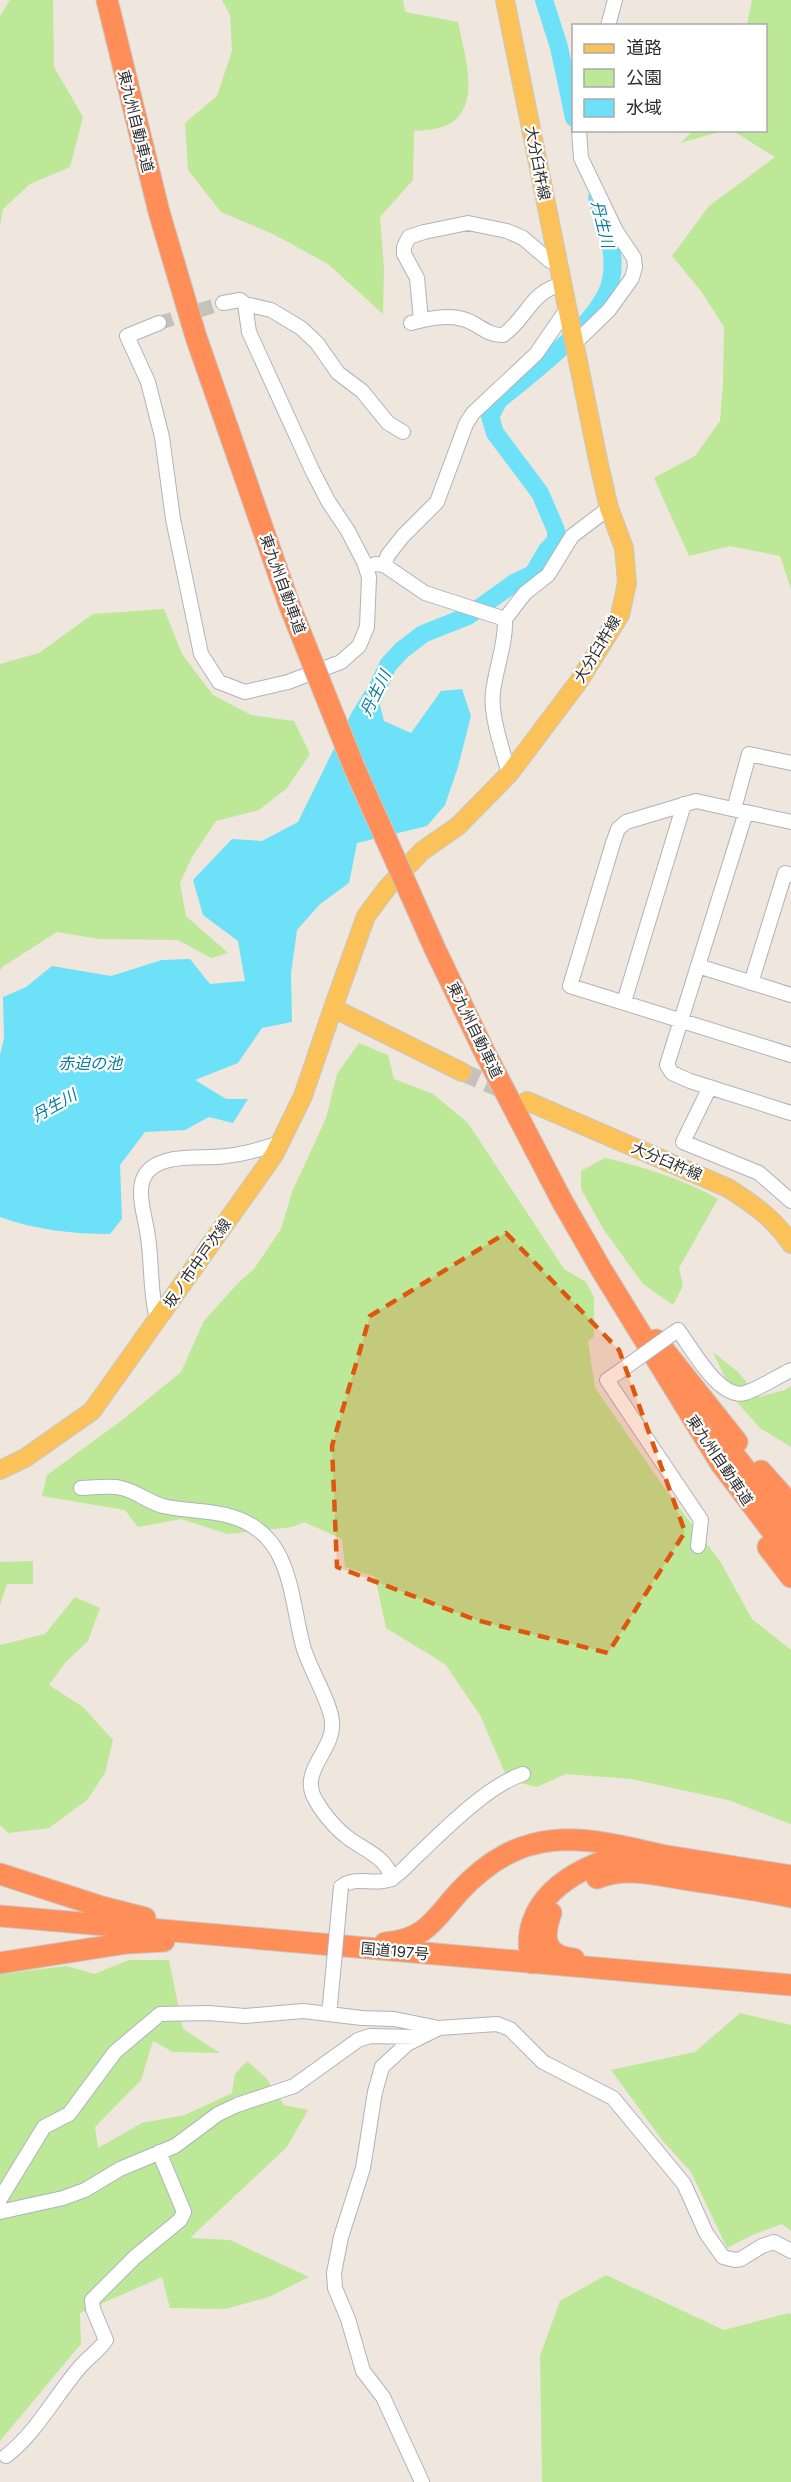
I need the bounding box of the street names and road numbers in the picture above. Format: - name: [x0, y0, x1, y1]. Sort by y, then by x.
- street label: 東九州自動車道: [114, 68, 158, 174]
- street label: 大分臼杵線: [522, 124, 554, 202]
- street label: 東九州自動車道: [256, 531, 310, 637]
- street label: 大分臼杵線: [570, 612, 624, 686]
- street label: 東九州自動車道: [443, 979, 507, 1081]
- street label: 大分臼杵線: [629, 1138, 705, 1184]
- street label: 坂ノ市中戸次線: [159, 1215, 235, 1311]
- street label: 東九州自動車道: [683, 1411, 757, 1509]
- street label: 国道197号: [360, 1939, 430, 1963]

